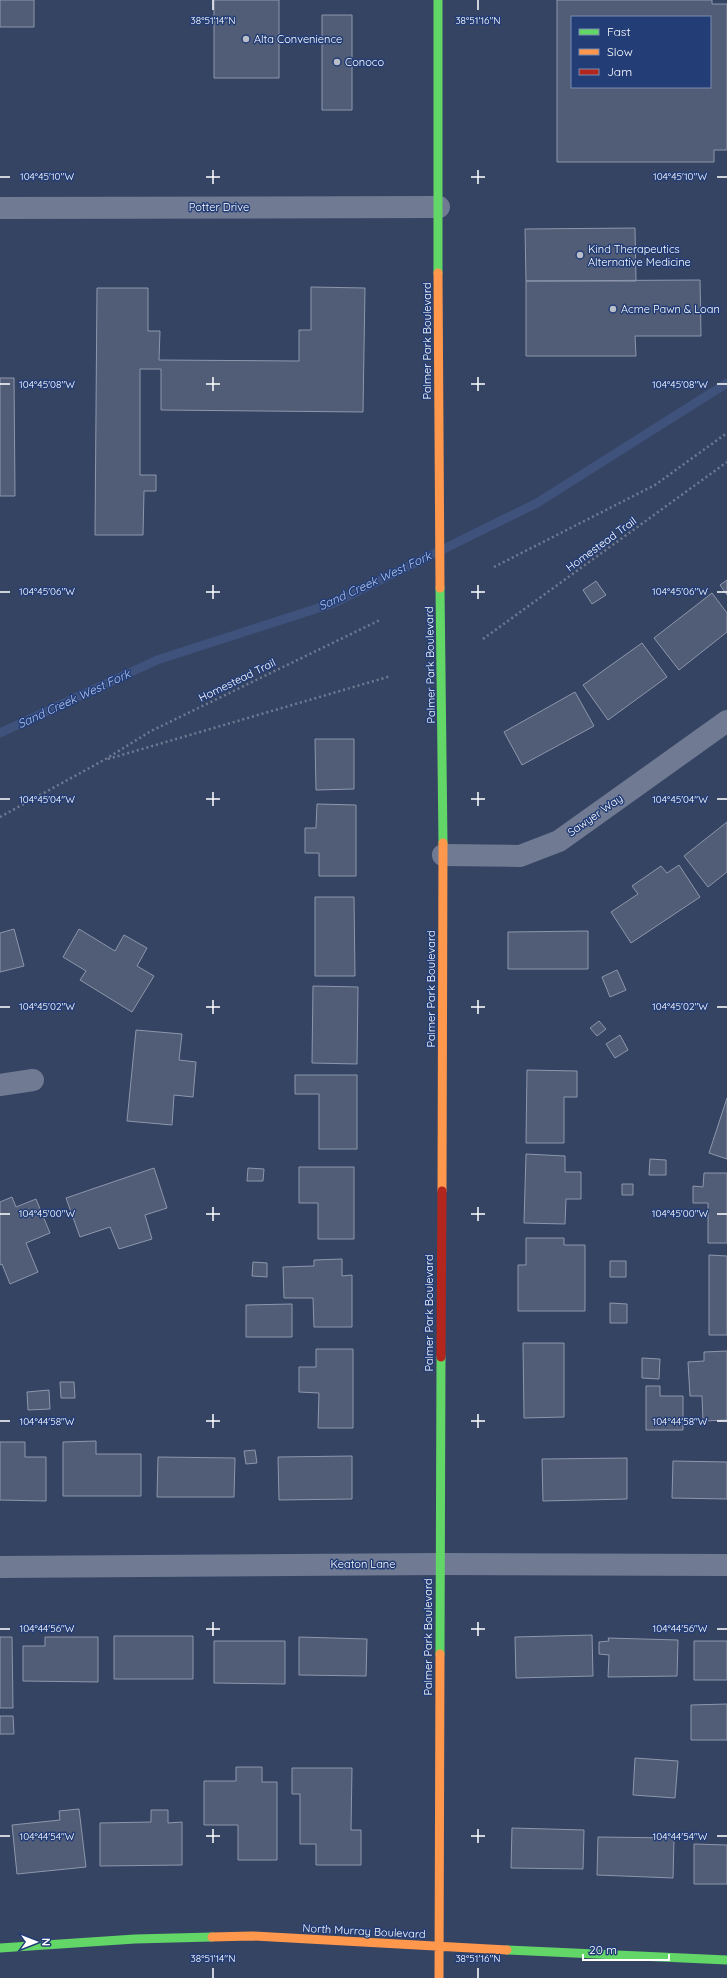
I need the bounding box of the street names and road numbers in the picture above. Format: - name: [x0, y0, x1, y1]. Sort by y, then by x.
- street label: Potter Drive: [189, 200, 249, 214]
- street label: Palmer Park Boulevard: [420, 282, 434, 400]
- street label: Homestead Trail: [563, 514, 639, 574]
- street label: Palmer Park Boulevard: [422, 606, 438, 724]
- street label: Homestead Trail: [196, 655, 278, 705]
- street label: Sawyer Way: [565, 791, 625, 839]
- street label: Palmer Park Boulevard: [424, 930, 438, 1048]
- street label: Palmer Park Boulevard: [422, 1254, 436, 1372]
- street label: Keaton Lane: [331, 1557, 395, 1571]
- street label: Palmer Park Boulevard: [421, 1578, 435, 1696]
- street label: North Murray Boulevard: [302, 1921, 426, 1941]

